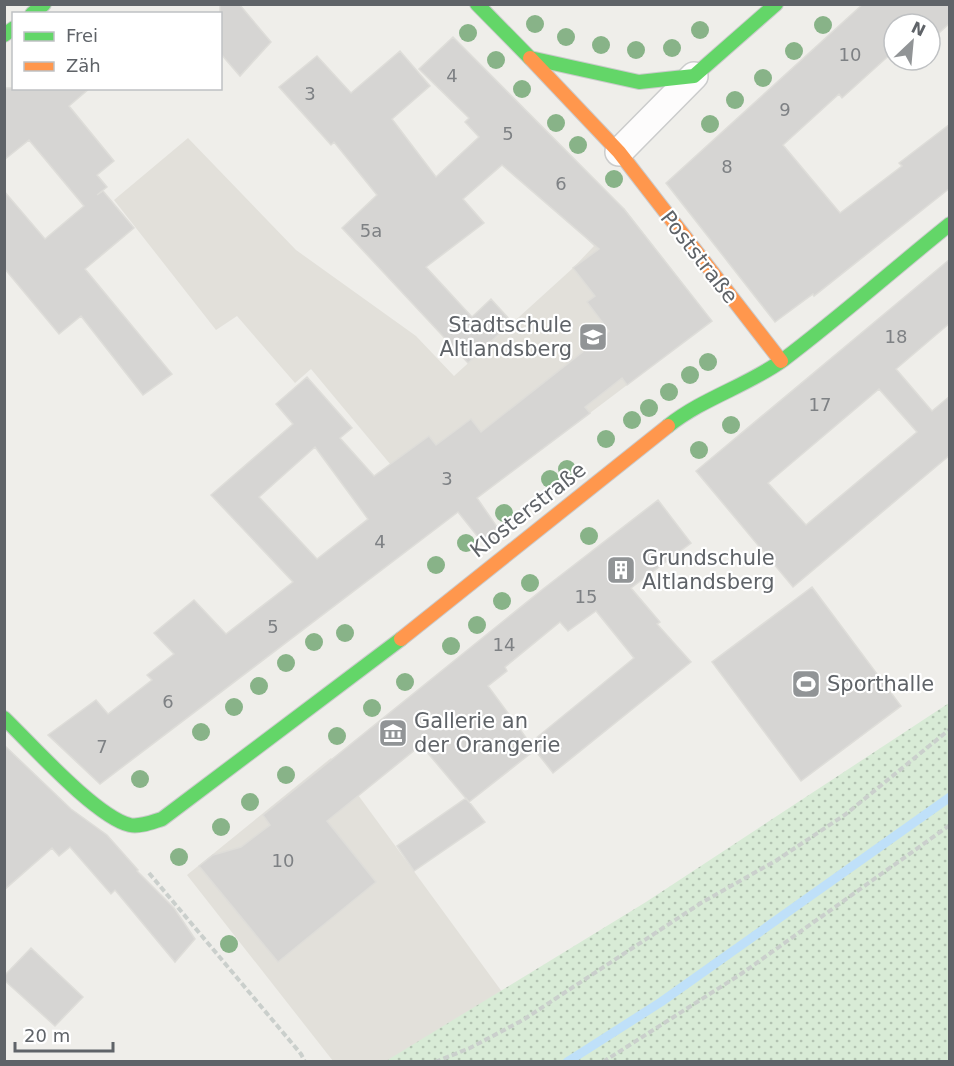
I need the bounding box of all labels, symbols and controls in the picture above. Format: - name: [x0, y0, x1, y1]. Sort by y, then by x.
- legend: [12, 12, 222, 90]
- north arrow: [882, 12, 942, 72]
- text: N: [908, 17, 929, 40]
- text: Frei: [66, 25, 98, 46]
- house number: 10: [839, 44, 861, 65]
- text: Zäh: [66, 55, 101, 76]
- house number: 4: [446, 65, 458, 86]
- house number: 3: [304, 83, 316, 104]
- house number: 9: [779, 99, 791, 120]
- house number: 5: [502, 123, 514, 144]
- house number: 8: [721, 156, 733, 177]
- house number: 6: [555, 173, 567, 194]
- street label: Poststraße: [655, 206, 743, 308]
- house number: 5a: [360, 220, 382, 241]
- place label: Stadtschule Altlandsberg: [439, 313, 572, 361]
- school or university icon: Stadtschule Altlandsberg: [577, 321, 609, 353]
- house number: 18: [885, 326, 907, 347]
- house number: 17: [809, 394, 831, 415]
- street label: Klosterstraße: [465, 457, 591, 563]
- house number: 3: [441, 468, 453, 489]
- house number: 4: [374, 531, 386, 552]
- place label: Grundschule Altlandsberg: [642, 546, 775, 594]
- building icon: Grundschule Altlandsberg: [605, 554, 637, 586]
- house number: 15: [575, 586, 597, 607]
- house number: 5: [267, 616, 279, 637]
- house number: 14: [493, 634, 515, 655]
- sports icon: Sporthalle: [790, 668, 822, 700]
- place label: Sporthalle: [827, 672, 934, 696]
- house number: 6: [162, 691, 174, 712]
- place label: Gallerie an der Orangerie: [414, 709, 561, 757]
- museum icon: Gallerie an der Orangerie: [377, 717, 409, 749]
- house number: 7: [96, 736, 108, 757]
- house number: 10: [272, 850, 294, 871]
- scale bar: [15, 1015, 112, 1053]
- text: 20 m: [24, 1025, 70, 1046]

